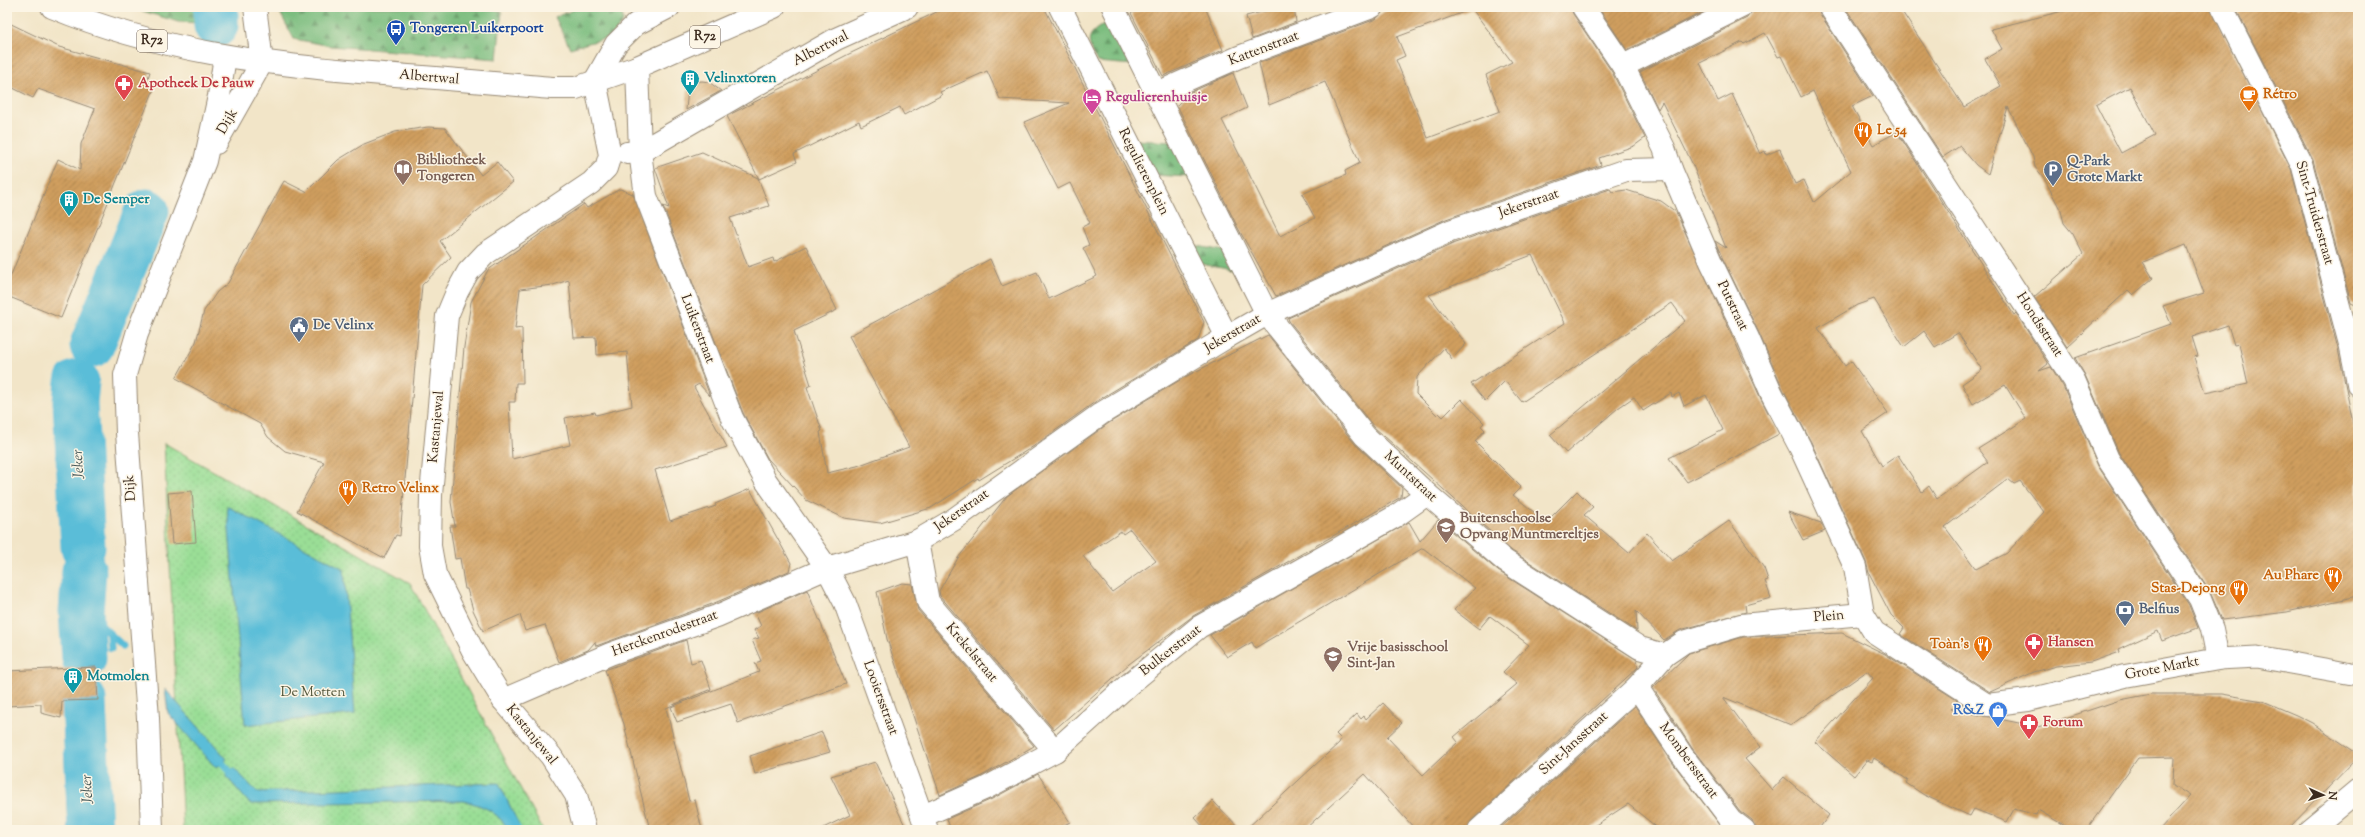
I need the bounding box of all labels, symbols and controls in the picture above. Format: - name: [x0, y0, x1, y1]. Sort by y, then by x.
- bus stop icon: Tongeren Luikerpoort: [385, 18, 407, 46]
- place label: Tongeren Luikerpoort: [410, 19, 544, 39]
- road number: R72: [690, 26, 720, 48]
- street label: Albertwal: [790, 26, 853, 72]
- street label: Kattenstraat: [1226, 26, 1302, 72]
- road number: R72: [137, 30, 167, 52]
- street label: Albertwal: [398, 65, 460, 91]
- building icon: Velinxtoren: [679, 68, 701, 96]
- place label: Velinxtoren: [704, 69, 777, 89]
- pharmacy icon: Apotheek De Pauw: [113, 73, 135, 101]
- place label: Apotheek De Pauw: [138, 74, 255, 94]
- cafe icon: Rétro: [2238, 84, 2260, 112]
- place label: Rétro: [2263, 85, 2297, 105]
- hotel icon: Regulierenhuisje: [1081, 87, 1103, 115]
- place label: Regulierenhuisje: [1106, 88, 1208, 108]
- street label: Dijk: [213, 105, 243, 139]
- restaurant icon: Le 54: [1852, 120, 1874, 148]
- place label: Le 54: [1877, 121, 1907, 141]
- street label: Regulierenplein: [1112, 125, 1174, 219]
- place label: Bibliotheek Tongeren: [417, 151, 486, 187]
- place label: Q-Park Grote Markt: [2067, 152, 2142, 188]
- library icon: Bibliotheek Tongeren: [392, 158, 414, 186]
- parking icon: Q-Park Grote Markt: [2042, 159, 2064, 187]
- street label: Sint-Truiderstraat: [2290, 159, 2338, 267]
- street label: Jekerstraat: [1495, 184, 1562, 224]
- building icon: De Semper: [58, 189, 80, 217]
- place label: De Semper: [83, 190, 150, 210]
- street label: Putstraat: [1711, 278, 1753, 335]
- street label: Hondsstraat: [2011, 289, 2067, 361]
- street label: Luikerstraat: [675, 291, 719, 367]
- street label: Jekerstraat: [1200, 310, 1265, 359]
- public building icon: De Velinx: [288, 315, 310, 343]
- place label: De Velinx: [313, 316, 374, 336]
- street label: Kastanjewal: [424, 390, 450, 464]
- street label: Muntstraat: [1379, 447, 1441, 507]
- water label: Jeker: [68, 448, 90, 480]
- street label: Dijk: [120, 474, 142, 502]
- restaurant icon: Retro Velinx: [337, 478, 359, 506]
- place label: Retro Velinx: [362, 479, 439, 499]
- street label: Jekerstraat: [930, 485, 994, 538]
- place label: Buitenschoolse Opvang Muntmereltjes: [1460, 509, 1599, 545]
- school or university icon: Buitenschoolse Opvang Muntmereltjes: [1435, 516, 1457, 544]
- restaurant icon: Au Phare: [2322, 565, 2344, 593]
- place label: Au Phare: [2263, 566, 2319, 586]
- restaurant icon: Stas-Dejong: [2228, 578, 2250, 606]
- place label: Stas-Dejong: [2151, 579, 2225, 599]
- bank icon: Belfius: [2114, 599, 2136, 627]
- place label: Belfius: [2139, 600, 2180, 620]
- street label: Herckenrodestraat: [609, 605, 721, 662]
- street label: Plein: [1813, 606, 1845, 628]
- street label: Krekelstraat: [940, 619, 1002, 687]
- street label: Bulkerstraat: [1136, 620, 1206, 681]
- pharmacy icon: Hansen: [2023, 632, 2045, 660]
- place label: Hansen: [2048, 633, 2095, 653]
- restaurant icon: Toàn's: [1972, 634, 1994, 662]
- place label: Toàn's: [1930, 635, 1969, 655]
- place label: Vrije basisschool Sint-Jan: [1347, 638, 1448, 674]
- school or university icon: Vrije basisschool Sint-Jan: [1322, 645, 1344, 673]
- street label: Grote Markt: [2123, 652, 2201, 686]
- street label: Looiersstraat: [857, 658, 903, 738]
- building icon: Motmolen: [62, 666, 84, 694]
- place label: Motmolen: [87, 667, 150, 687]
- park label: De Motten: [280, 683, 346, 703]
- shop icon: R&Z: [1987, 700, 2009, 728]
- street label: Kastanjewal: [500, 701, 562, 769]
- place label: R&Z: [1953, 701, 1984, 721]
- street label: Sint-Jansstraat: [1535, 707, 1613, 781]
- pharmacy icon: Forum: [2018, 712, 2040, 740]
- place label: Forum: [2043, 713, 2084, 733]
- street label: Mombersstraat: [1654, 719, 1723, 803]
- water label: Jeker: [77, 773, 99, 805]
- north arrow: [2303, 775, 2343, 815]
- text: N: [2324, 790, 2340, 800]

